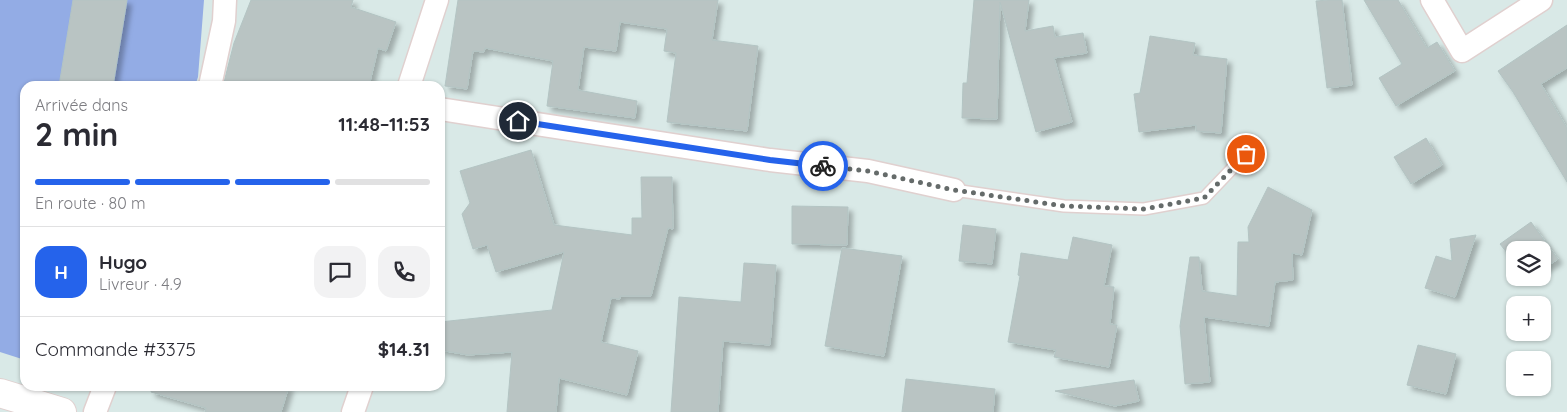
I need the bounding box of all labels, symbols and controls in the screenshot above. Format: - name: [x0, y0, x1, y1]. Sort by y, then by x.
- text: Arrivée dans: [35, 95, 128, 115]
- pin: [497, 100, 539, 142]
- icon: home: [504, 107, 532, 135]
- text: 11:48–11:53: [338, 112, 430, 136]
- text: 2 min: [35, 114, 118, 154]
- pin: [1225, 133, 1267, 175]
- icon: bag: [1232, 140, 1260, 168]
- courier: [798, 141, 848, 191]
- icon: bike: [809, 152, 837, 180]
- text: En route · 80 m: [35, 193, 146, 213]
- map controls: [1506, 241, 1551, 396]
- button: layers: [1506, 241, 1551, 286]
- button: chat: [314, 246, 366, 298]
- button: phone: [378, 246, 430, 298]
- text: Hugo: [99, 250, 147, 274]
- text: H: [54, 260, 68, 284]
- text: Livreur · 4.9: [99, 274, 182, 294]
- button: +: [1506, 296, 1551, 341]
- text: Commande #3375: [35, 337, 196, 361]
- text: $14.31: [378, 337, 430, 361]
- button: −: [1506, 351, 1551, 396]

